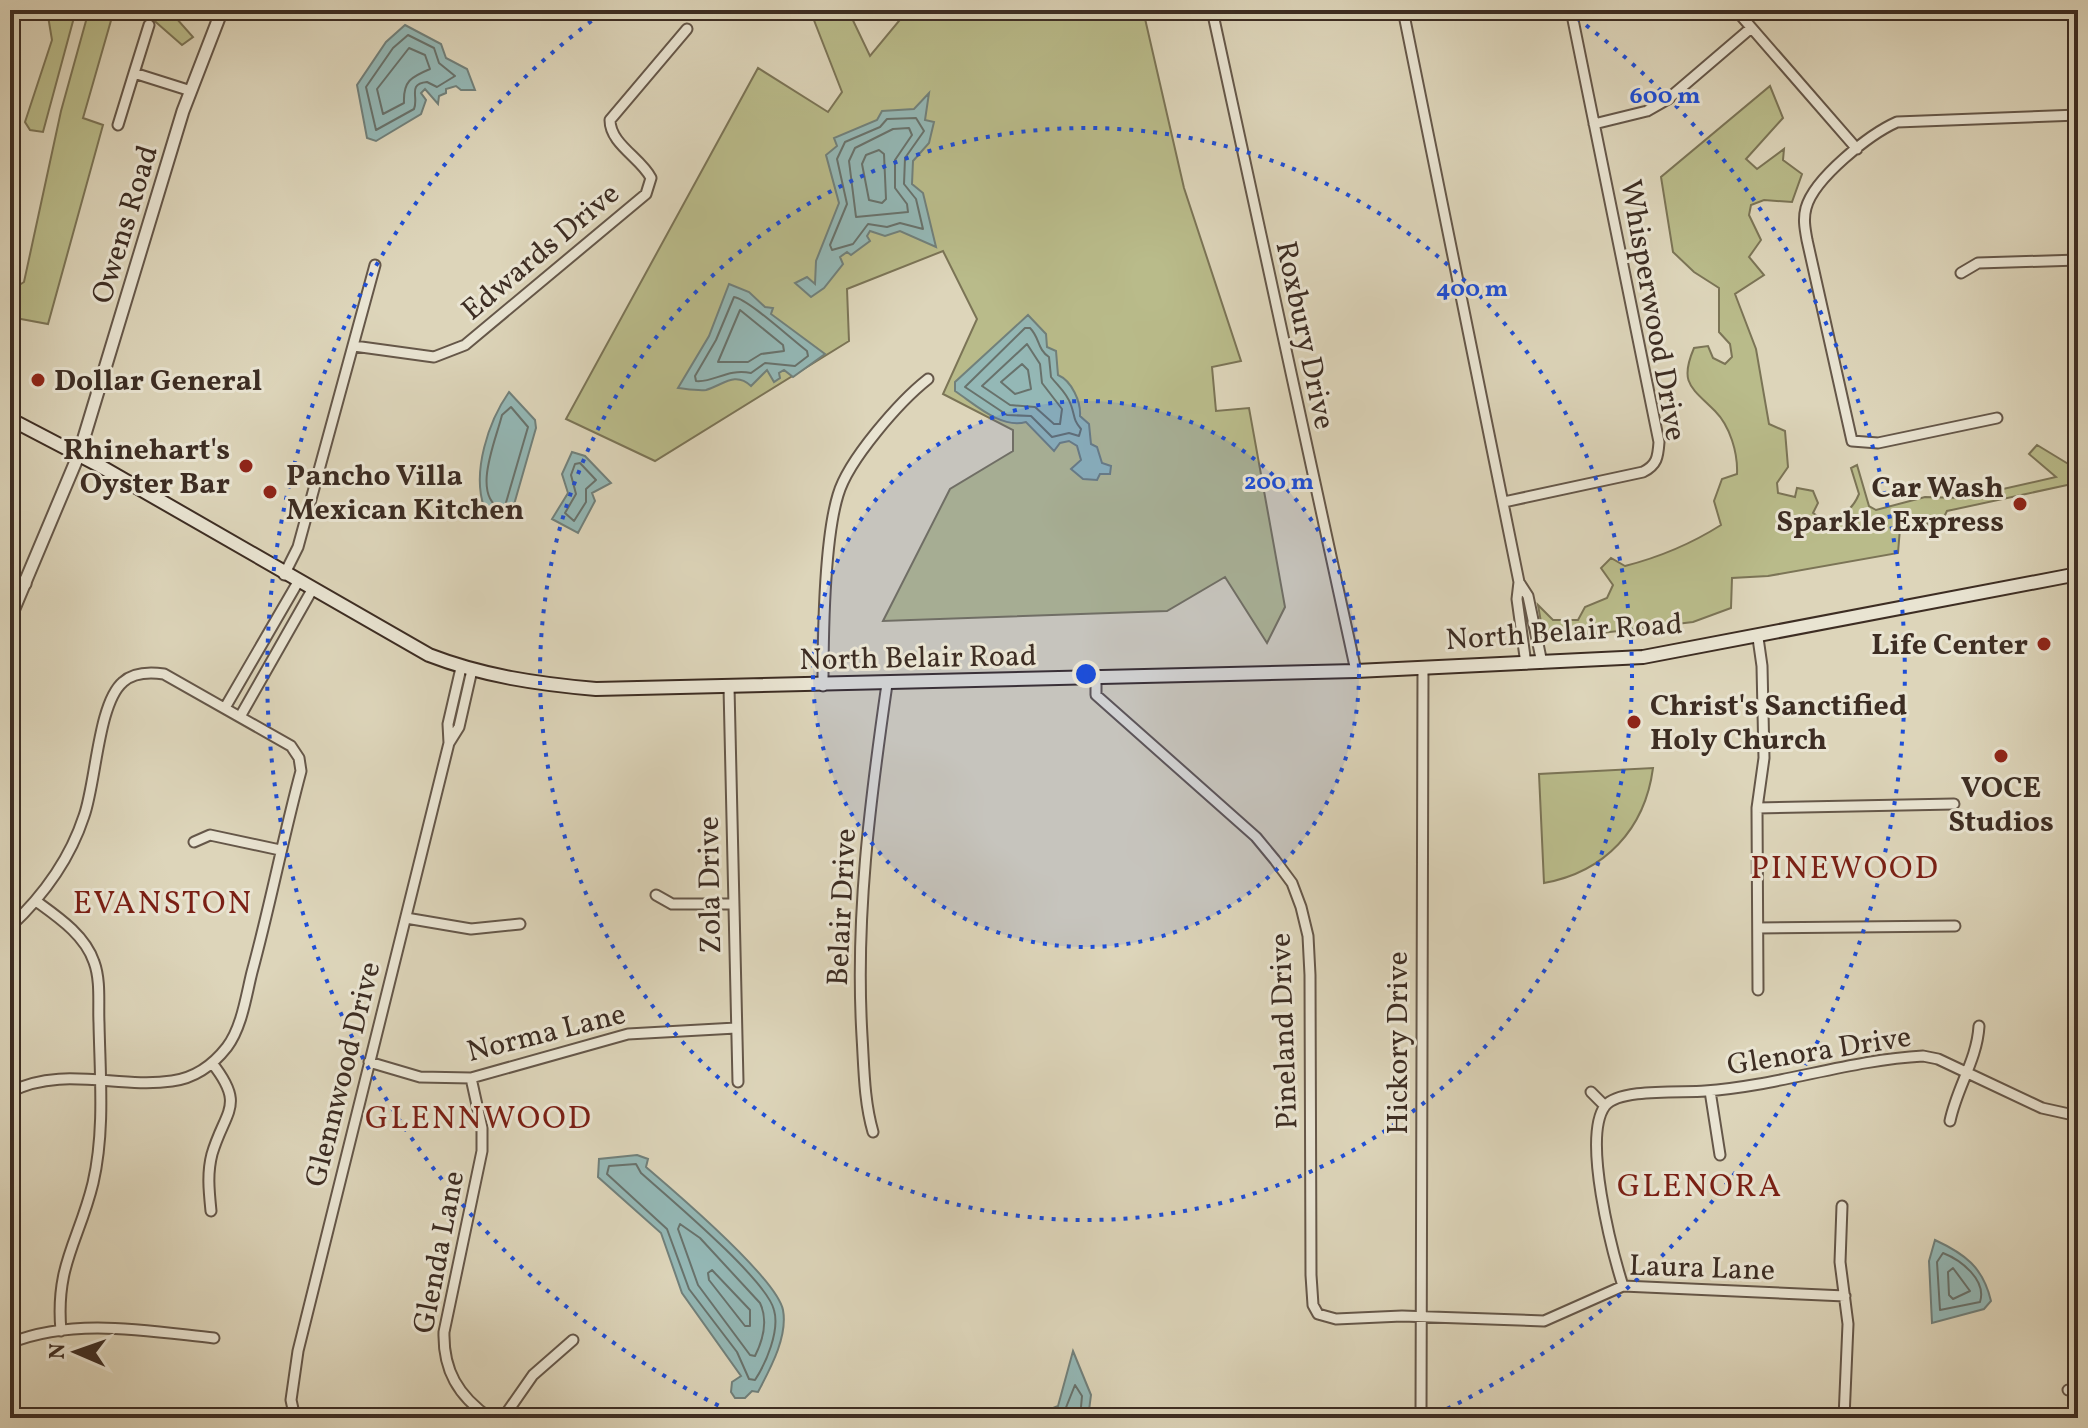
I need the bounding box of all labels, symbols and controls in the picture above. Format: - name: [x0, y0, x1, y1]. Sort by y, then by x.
- text: 600 m: [1630, 80, 1700, 114]
- street label: Owens Road: [82, 140, 170, 309]
- street label: Edwards Drive: [453, 174, 629, 331]
- street label: Whisperwood Drive: [1608, 176, 1696, 444]
- street label: Roxbury Drive: [1264, 237, 1344, 433]
- text: 400 m: [1436, 273, 1508, 307]
- place label: Dollar General: [54, 361, 262, 403]
- marker: Dollar General: [29, 371, 47, 389]
- place label: Rhinehart's Oyster Bar: [63, 430, 230, 506]
- place label: Pancho Villa Mexican Kitchen: [286, 456, 524, 532]
- marker: Rhinehart's Oyster Bar: [237, 457, 255, 475]
- text: 200 m: [1244, 466, 1314, 500]
- place label: Car Wash Sparkle Express: [1776, 468, 2004, 544]
- marker: Pancho Villa Mexican Kitchen: [261, 483, 279, 501]
- marker: Car Wash Sparkle Express: [2011, 495, 2029, 513]
- street label: North Belair Road: [1444, 604, 1684, 662]
- place label: Life Center: [1871, 625, 2028, 667]
- marker: Life Center: [2035, 635, 2053, 653]
- street label: North Belair Road: [799, 636, 1037, 682]
- centre of rings: [1072, 660, 1100, 688]
- place label: Christ's Sanctified Holy Church: [1650, 686, 1907, 762]
- marker: Christ's Sanctified Holy Church: [1625, 713, 1643, 731]
- marker: VOCE Studios: [1992, 747, 2010, 765]
- place label: VOCE Studios: [1948, 768, 2054, 844]
- street label: Zola Drive: [689, 816, 733, 954]
- street label: Belair Drive: [818, 827, 868, 987]
- district label: PINEWOOD: [1750, 848, 1940, 892]
- district label: EVANSTON: [73, 883, 253, 927]
- street label: Pineland Drive: [1261, 932, 1309, 1130]
- street label: Hickory Drive: [1378, 951, 1420, 1135]
- street label: Glennwood Drive: [296, 957, 392, 1192]
- street label: Norma Lane: [463, 994, 630, 1074]
- street label: Glenora Drive: [1724, 1017, 1914, 1087]
- district label: GLENNWOOD: [365, 1098, 593, 1142]
- district label: GLENORA: [1617, 1166, 1783, 1210]
- street label: Glenda Lane: [404, 1168, 476, 1337]
- street label: Laura Lane: [1628, 1245, 1776, 1293]
- north arrow: [36, 1312, 116, 1392]
- text: N: [43, 1343, 74, 1360]

